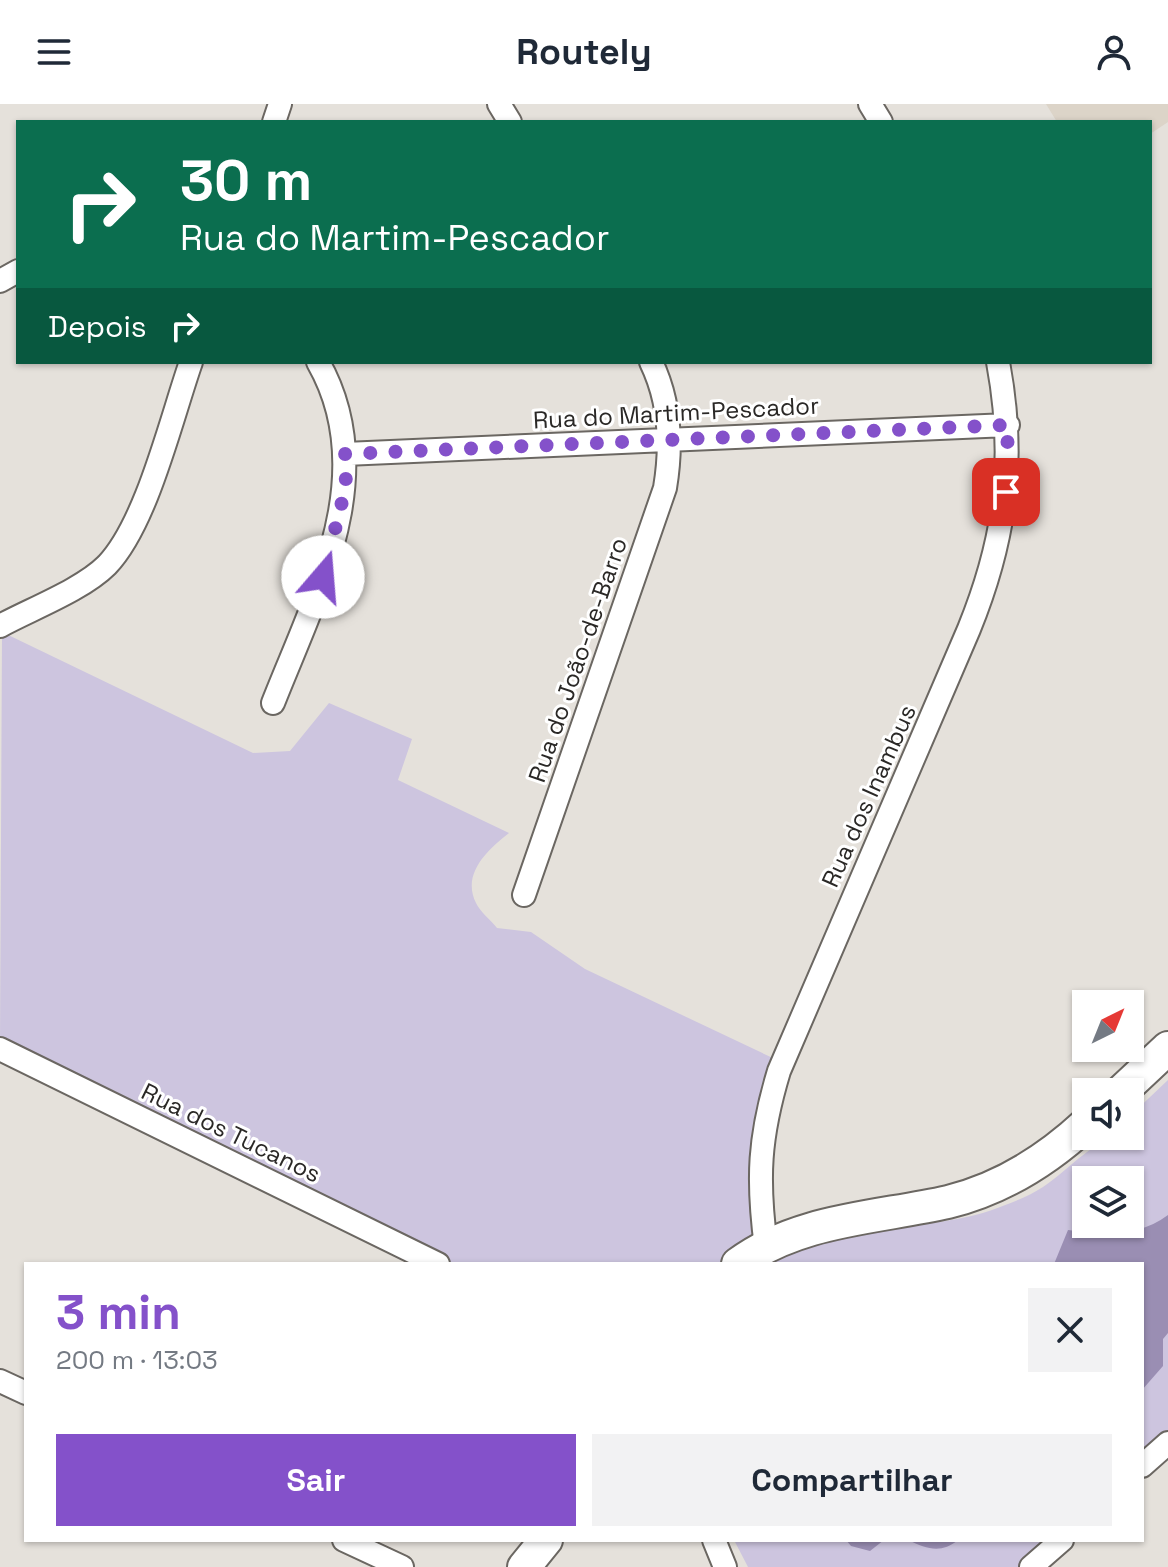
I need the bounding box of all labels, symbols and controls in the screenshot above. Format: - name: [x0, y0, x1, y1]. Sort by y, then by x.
- text: Routely: [516, 29, 652, 75]
- icon: menu: [32, 30, 76, 74]
- icon: person: [1092, 30, 1136, 74]
- text: 30 m: [180, 145, 312, 216]
- icon: right: [48, 152, 152, 256]
- text: Rua do Martim-Pescador: [180, 215, 610, 261]
- icon: right: [163, 304, 207, 348]
- text: Depois: [48, 307, 147, 346]
- street label: Rua do Martim-Pescador: [532, 390, 820, 435]
- pin: [972, 458, 1040, 526]
- icon: arrive: [984, 470, 1028, 514]
- street label: Rua do João-de-Barro: [521, 533, 634, 786]
- position arrow: [281, 535, 365, 619]
- street label: Rua dos Inambus: [814, 700, 923, 892]
- north arrow: [1072, 990, 1144, 1062]
- map controls: [1072, 990, 1144, 1238]
- street label: Rua dos Tucanos: [137, 1076, 326, 1189]
- button: sound: [1072, 1078, 1144, 1150]
- button: layers: [1072, 1166, 1144, 1238]
- text: 3 min: [56, 1282, 181, 1343]
- button: close: [1028, 1288, 1112, 1372]
- text: 200 m · 13:03: [56, 1343, 218, 1377]
- button: Sair: [56, 1434, 576, 1526]
- button: Compartilhar: [592, 1434, 1112, 1526]

